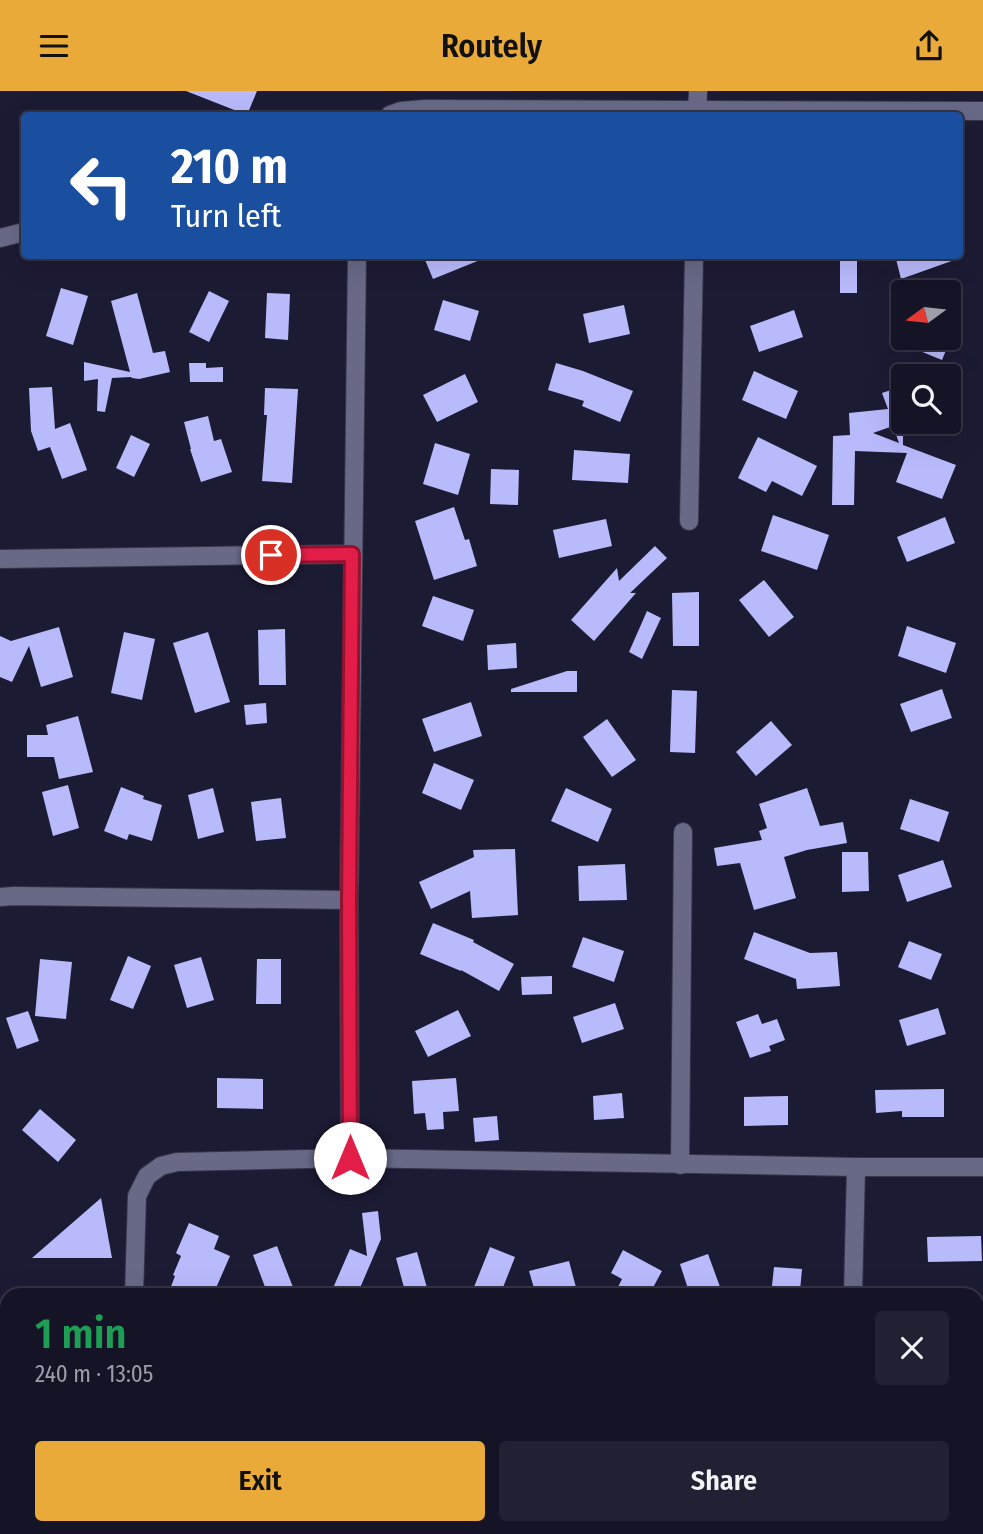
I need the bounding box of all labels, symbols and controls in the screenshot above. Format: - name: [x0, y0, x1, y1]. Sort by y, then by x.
- icon: menu: [35, 27, 73, 65]
- text: Routely: [441, 27, 542, 65]
- icon: share: [910, 27, 948, 65]
- text: 210 m: [171, 137, 288, 196]
- icon: left: [56, 140, 147, 231]
- text: Turn left: [171, 197, 281, 235]
- north arrow: [891, 280, 961, 350]
- map controls: [891, 280, 961, 434]
- button: search: [891, 364, 961, 434]
- pin: [241, 525, 301, 585]
- icon: arrive: [252, 536, 290, 574]
- position arrow: [313, 1121, 387, 1195]
- text: 1 min: [35, 1309, 126, 1359]
- button: close: [875, 1311, 949, 1385]
- text: 240 m · 13:05: [35, 1360, 153, 1388]
- button: Exit: [35, 1441, 485, 1521]
- button: Share: [499, 1441, 949, 1521]

